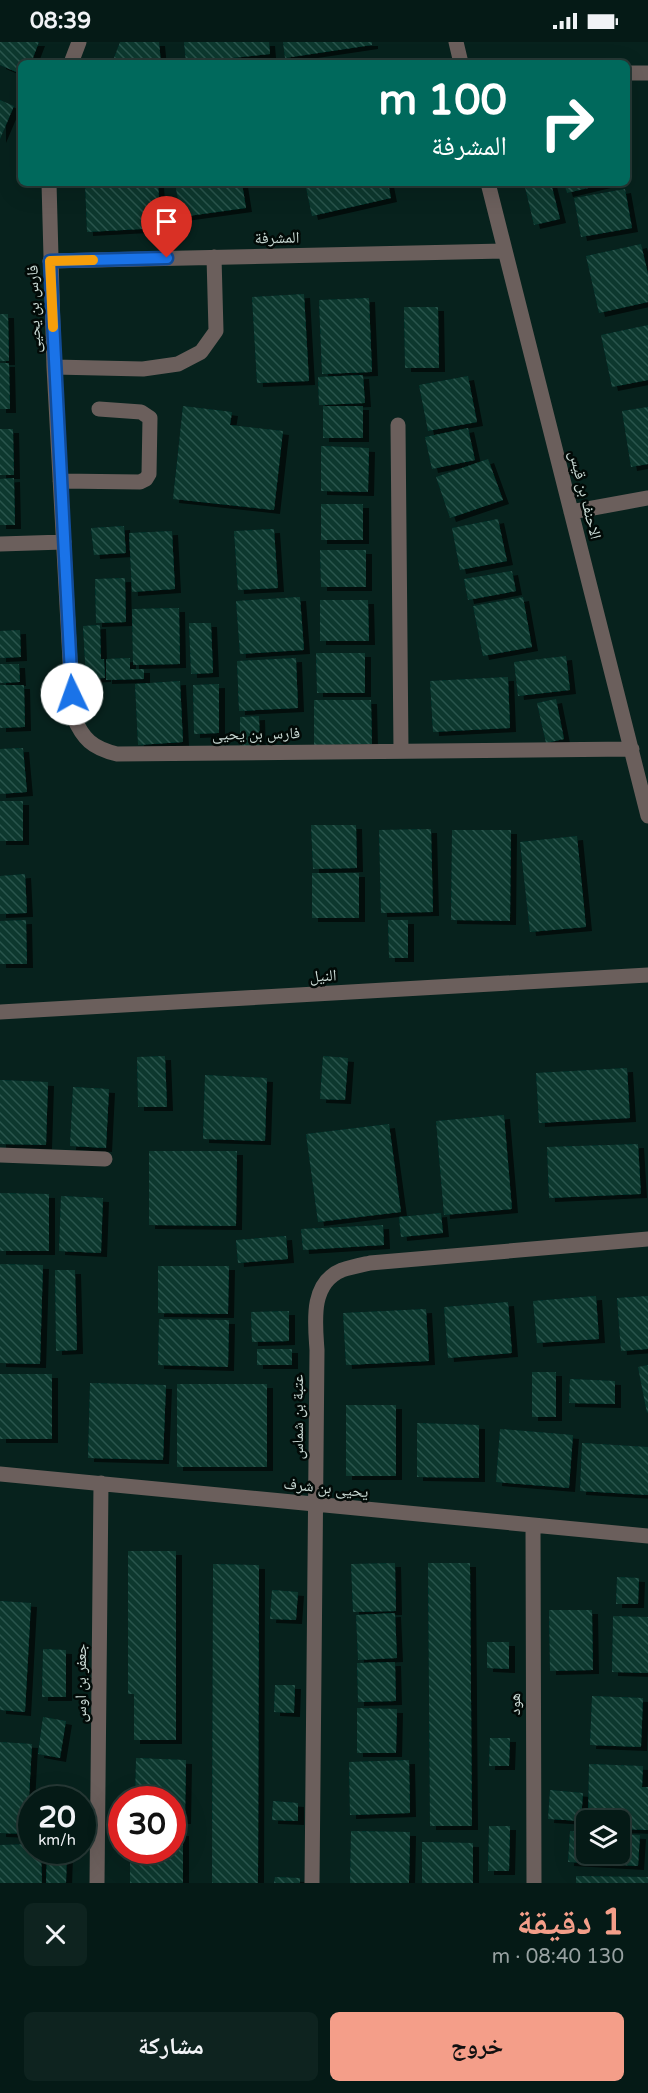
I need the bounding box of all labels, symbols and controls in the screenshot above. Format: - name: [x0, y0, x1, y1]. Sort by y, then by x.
- text: 08:39: [30, 8, 91, 34]
- text: 100 m: [378, 75, 507, 126]
- icon: right: [528, 84, 606, 162]
- text: المشرفة: [431, 130, 507, 163]
- pin: [141, 196, 192, 258]
- icon: arrive: [150, 205, 183, 238]
- street label: المشرفة: [254, 228, 300, 248]
- street label: فارس بن يحيى: [22, 265, 46, 353]
- street label: الاحنف بن قيس: [564, 449, 606, 541]
- position arrow: [40, 662, 104, 726]
- street label: فارس بن يحيى: [212, 723, 300, 745]
- street label: النيل: [309, 965, 337, 987]
- street label: عتبة بن شماس: [288, 1374, 308, 1460]
- street label: يحيى بن شرف: [282, 1474, 370, 1502]
- street label: جعفر بن اوس: [71, 1643, 91, 1723]
- street label: هود: [505, 1693, 525, 1715]
- speed limit sign: 30: [108, 1786, 186, 1864]
- text: 20: [38, 1799, 76, 1836]
- map controls: [576, 1810, 630, 1864]
- button: layers: [576, 1810, 630, 1864]
- text: km/h: [38, 1831, 76, 1849]
- text: 1 دقيقة: [516, 1901, 624, 1944]
- button: close: [24, 1903, 87, 1966]
- text: 130 m · 08:40: [492, 1945, 624, 1969]
- button: مشاركة: [24, 2012, 318, 2081]
- button: خروج: [330, 2012, 624, 2081]

